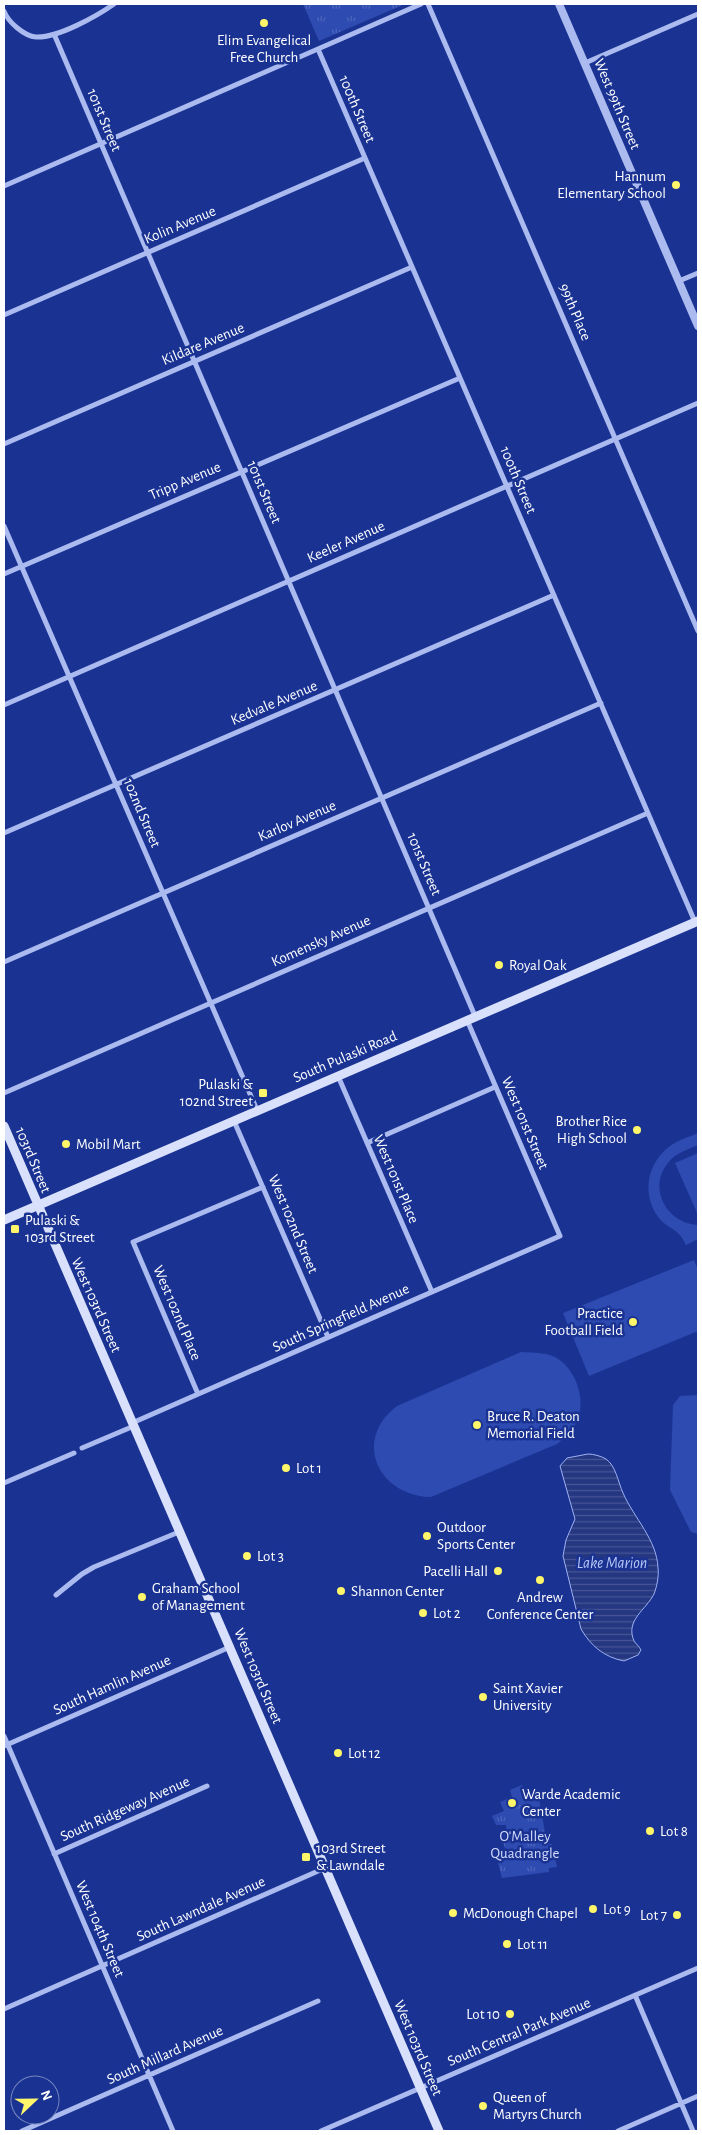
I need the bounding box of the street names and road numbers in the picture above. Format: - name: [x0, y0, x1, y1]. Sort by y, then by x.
- street label: West 99th Street: [591, 56, 643, 152]
- street label: 100th Street: [336, 73, 378, 145]
- street label: 101st Street: [84, 87, 124, 154]
- street label: Kolin Avenue: [142, 203, 218, 247]
- street label: 99th Place: [556, 281, 594, 343]
- street label: Kildare Avenue: [160, 320, 247, 368]
- street label: 100th Street: [497, 444, 539, 516]
- street label: Tripp Avenue: [147, 459, 223, 503]
- street label: 101st Street: [244, 459, 284, 526]
- street label: Keeler Avenue: [305, 518, 387, 566]
- street label: Kedvale Avenue: [229, 678, 320, 728]
- street label: 102nd Street: [121, 776, 163, 850]
- street label: Karlov Avenue: [256, 798, 338, 844]
- street label: 101st Street: [404, 831, 444, 898]
- street label: Komensky Avenue: [269, 912, 373, 970]
- street label: South Pulaski Road: [291, 1028, 399, 1086]
- street label: West 101st Street: [499, 1075, 551, 1172]
- street label: 103rd Street: [12, 1125, 54, 1195]
- street label: West 101st Place: [371, 1133, 421, 1226]
- street label: West 102nd Street: [265, 1172, 321, 1276]
- street label: West 103rd Street: [68, 1255, 124, 1355]
- street label: West 102nd Place: [150, 1263, 204, 1363]
- street label: South Springfield Avenue: [270, 1281, 412, 1355]
- street label: West 103rd Street: [231, 1626, 285, 1726]
- street label: South Hamlin Avenue: [51, 1652, 173, 1718]
- street label: South Ridgeway Avenue: [58, 1774, 192, 1844]
- street label: South Lawndale Avenue: [134, 1874, 268, 1944]
- street label: West 104th Street: [73, 1879, 127, 1980]
- street label: South Central Park Avenue: [445, 1995, 593, 2069]
- street label: West 103rd Street: [391, 1998, 445, 2098]
- street label: South Millard Avenue: [105, 2023, 225, 2087]

